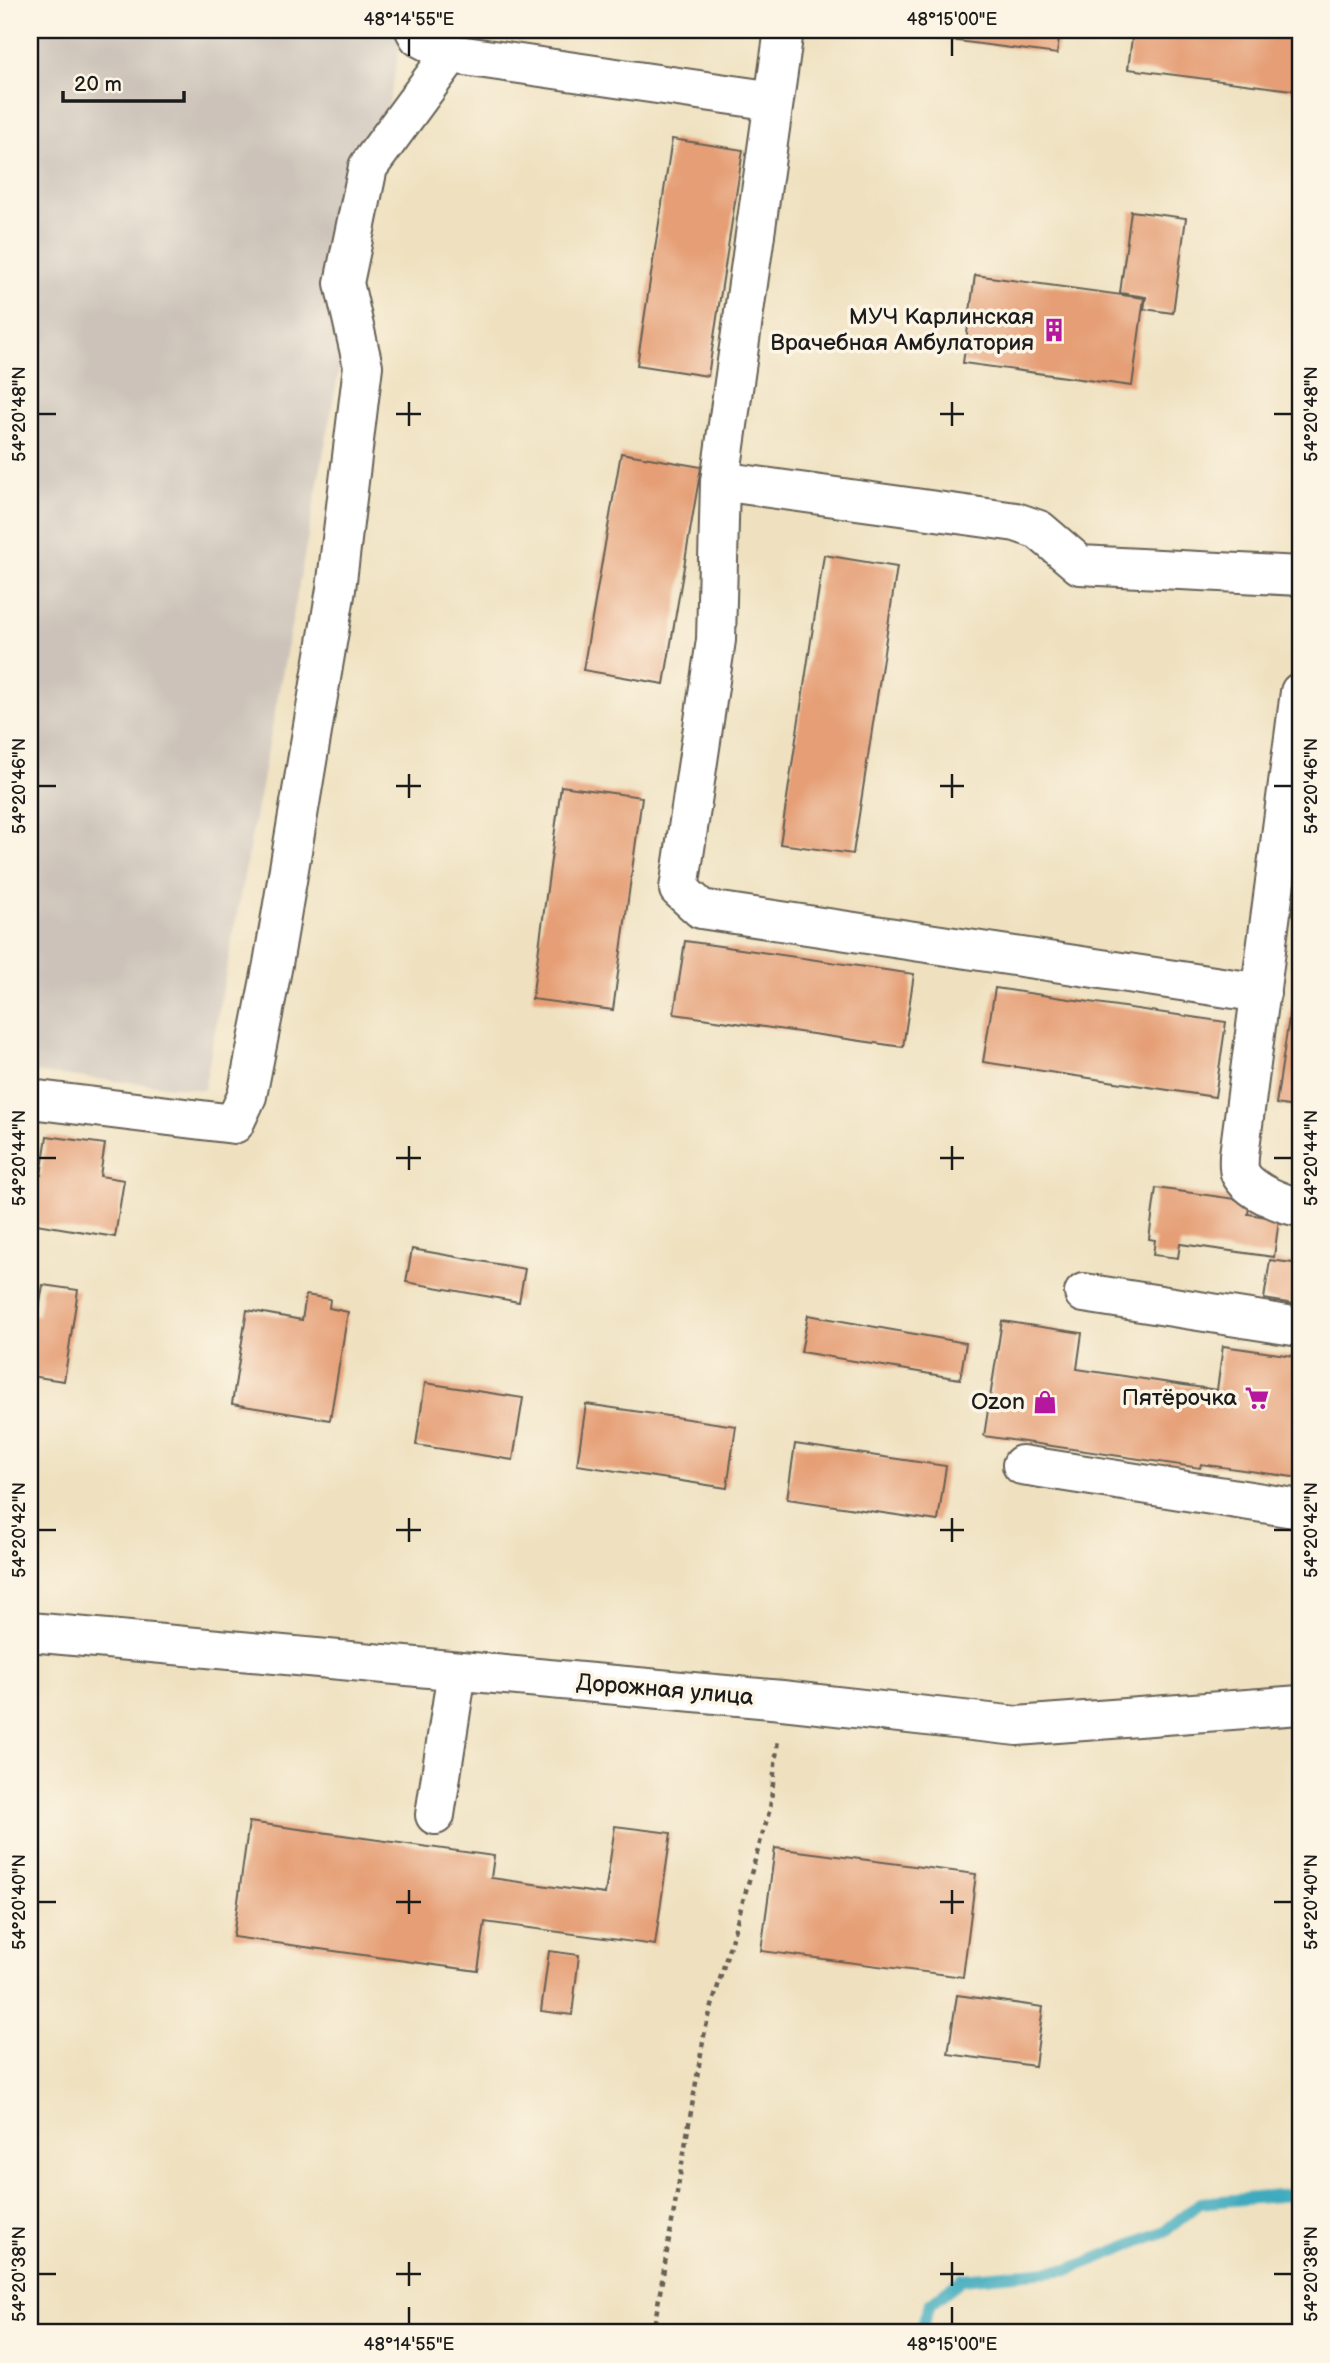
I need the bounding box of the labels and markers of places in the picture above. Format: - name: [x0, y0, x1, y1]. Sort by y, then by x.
- place label: МУЧ Карлинская Врачебная Амбулатория: [770, 303, 1034, 357]
- building icon: МУЧ Карлинская Врачебная Амбулатория: [1040, 316, 1068, 344]
- place label: Пятёрочка: [1122, 1384, 1237, 1412]
- supermarket icon: Пятёрочка: [1243, 1384, 1271, 1412]
- place label: Ozon: [971, 1388, 1025, 1416]
- shop icon: Ozon: [1031, 1388, 1059, 1416]

